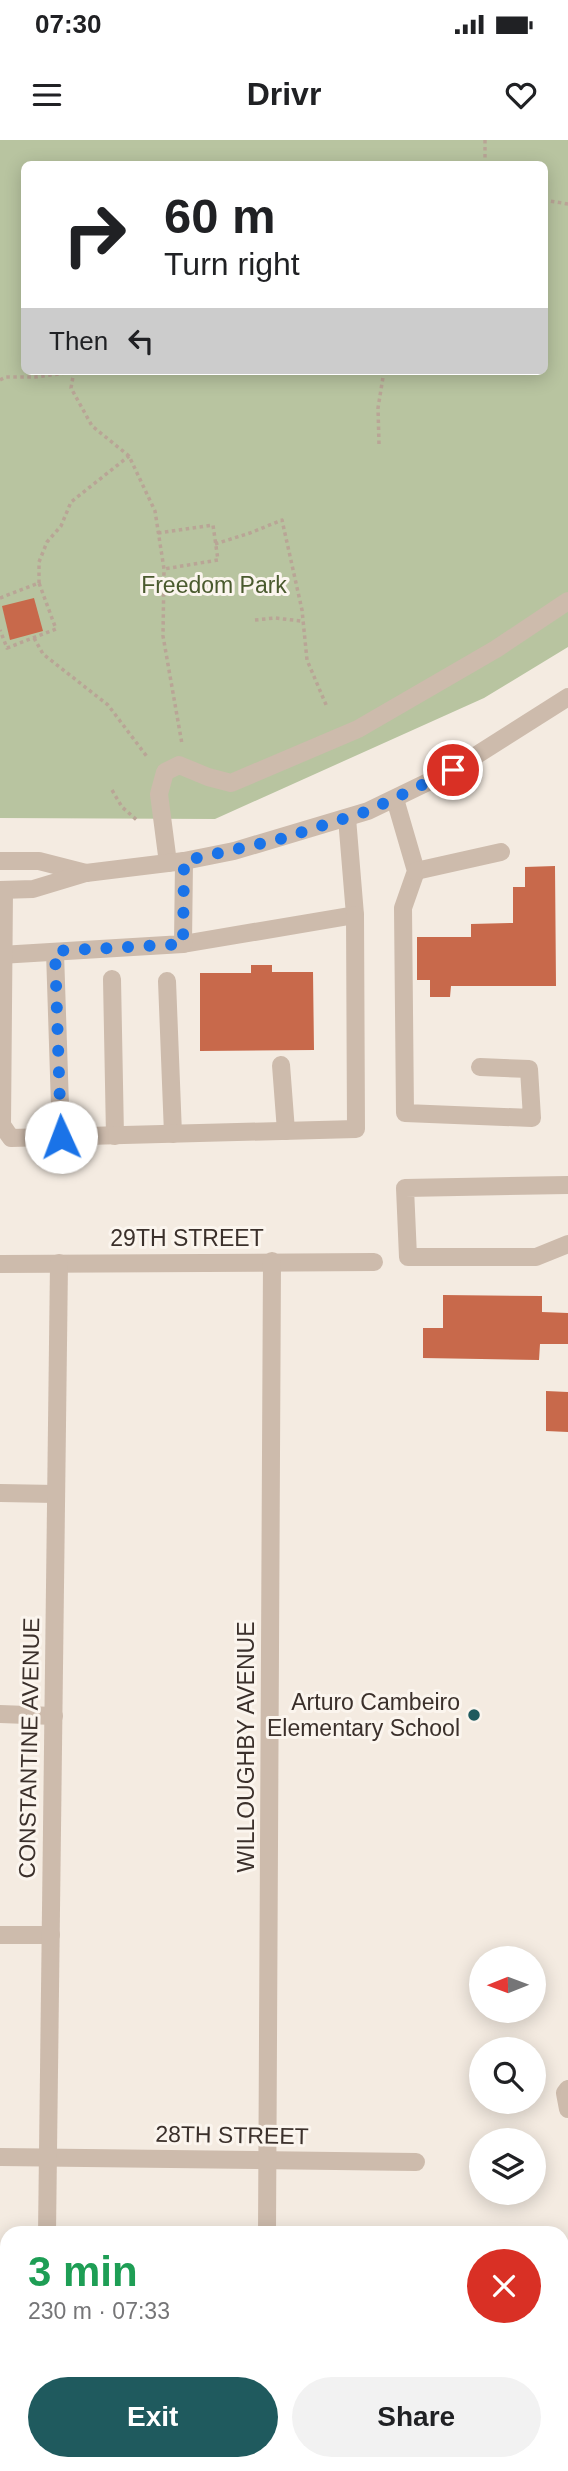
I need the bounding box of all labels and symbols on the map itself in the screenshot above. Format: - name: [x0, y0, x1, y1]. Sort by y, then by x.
- park label: Freedom Park: [141, 572, 287, 598]
- pin: [423, 740, 483, 800]
- position arrow: [24, 1100, 98, 1174]
- street label: 29TH STREET: [110, 1225, 264, 1251]
- street label: CONSTANTINE AVENUE: [14, 1617, 44, 1879]
- street label: WILLOUGHBY AVENUE: [233, 1622, 259, 1872]
- place label: Arturo Cambeiro Elementary School: [267, 1689, 460, 1741]
- marker: Arturo Cambeiro Elementary School: [466, 1707, 482, 1723]
- north arrow: [469, 1946, 546, 2023]
- street label: 28TH STREET: [155, 2121, 309, 2149]

